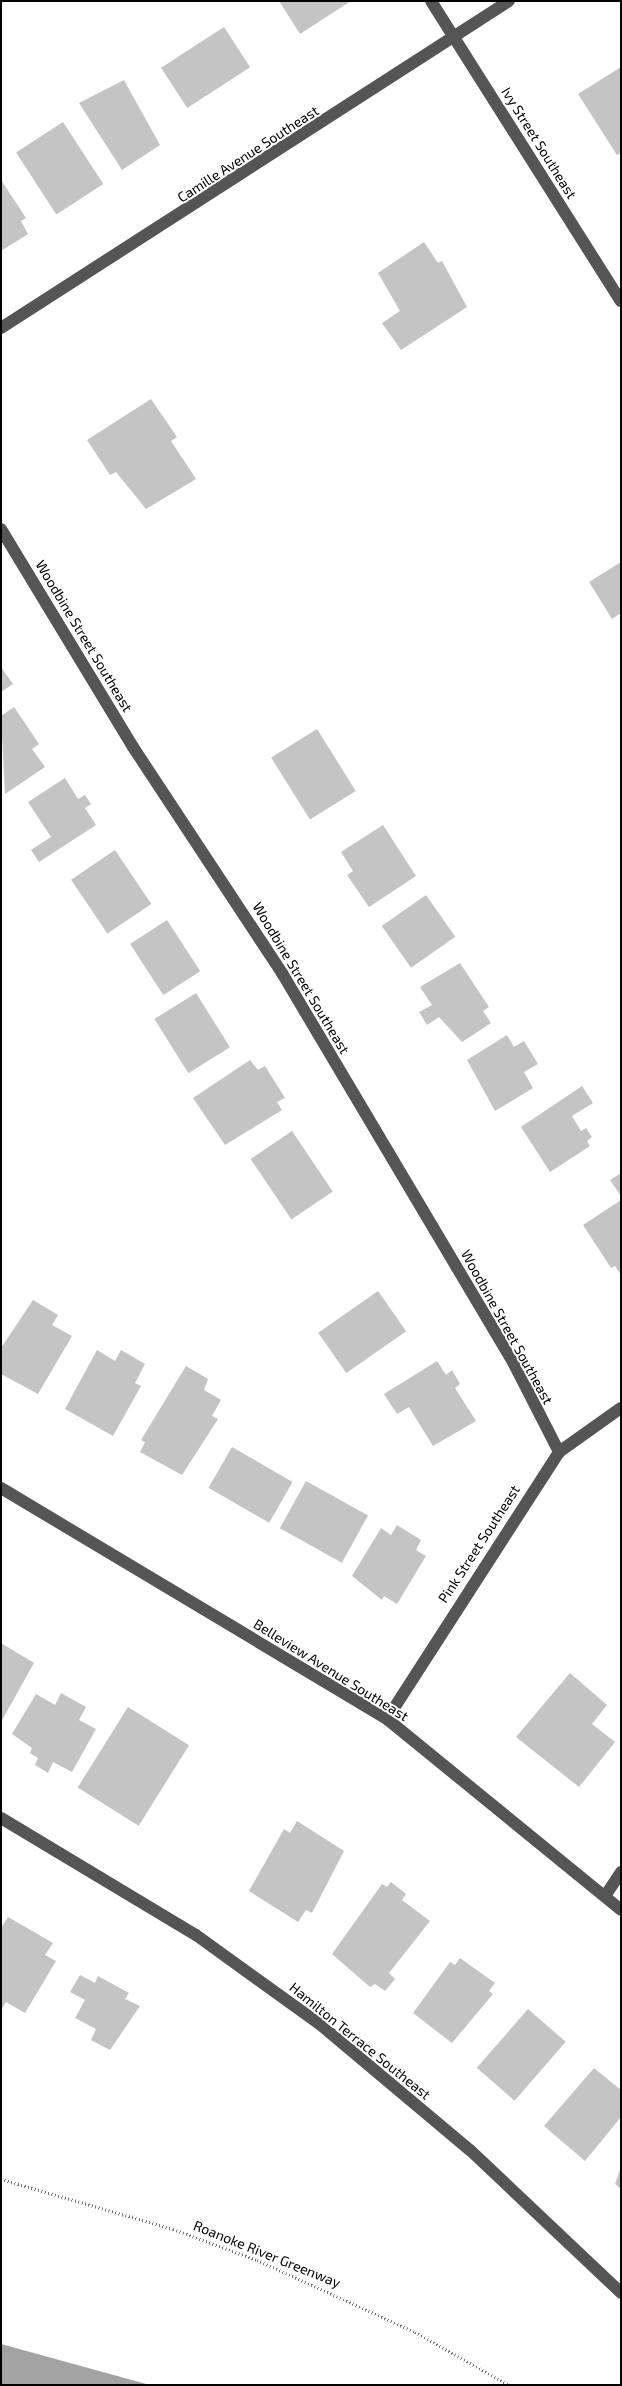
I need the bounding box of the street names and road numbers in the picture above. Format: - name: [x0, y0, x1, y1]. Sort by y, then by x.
- street label: Ivy Street Southeast: [498, 84, 580, 202]
- street label: Camille Avenue Southeast: [174, 102, 322, 206]
- street label: Woodbine Street Southeast: [32, 557, 136, 715]
- street label: Woodbine Street Southeast: [249, 899, 353, 1057]
- street label: Woodbine Street Southeast: [457, 1247, 557, 1407]
- street label: Pink Street Southeast: [435, 1482, 523, 1606]
- street label: Belleview Avenue Southeast: [250, 1615, 412, 1725]
- street label: Hamilton Terrace Southeast: [286, 1979, 434, 2103]
- street label: Roanoke River Greenway: [191, 2217, 343, 2291]

